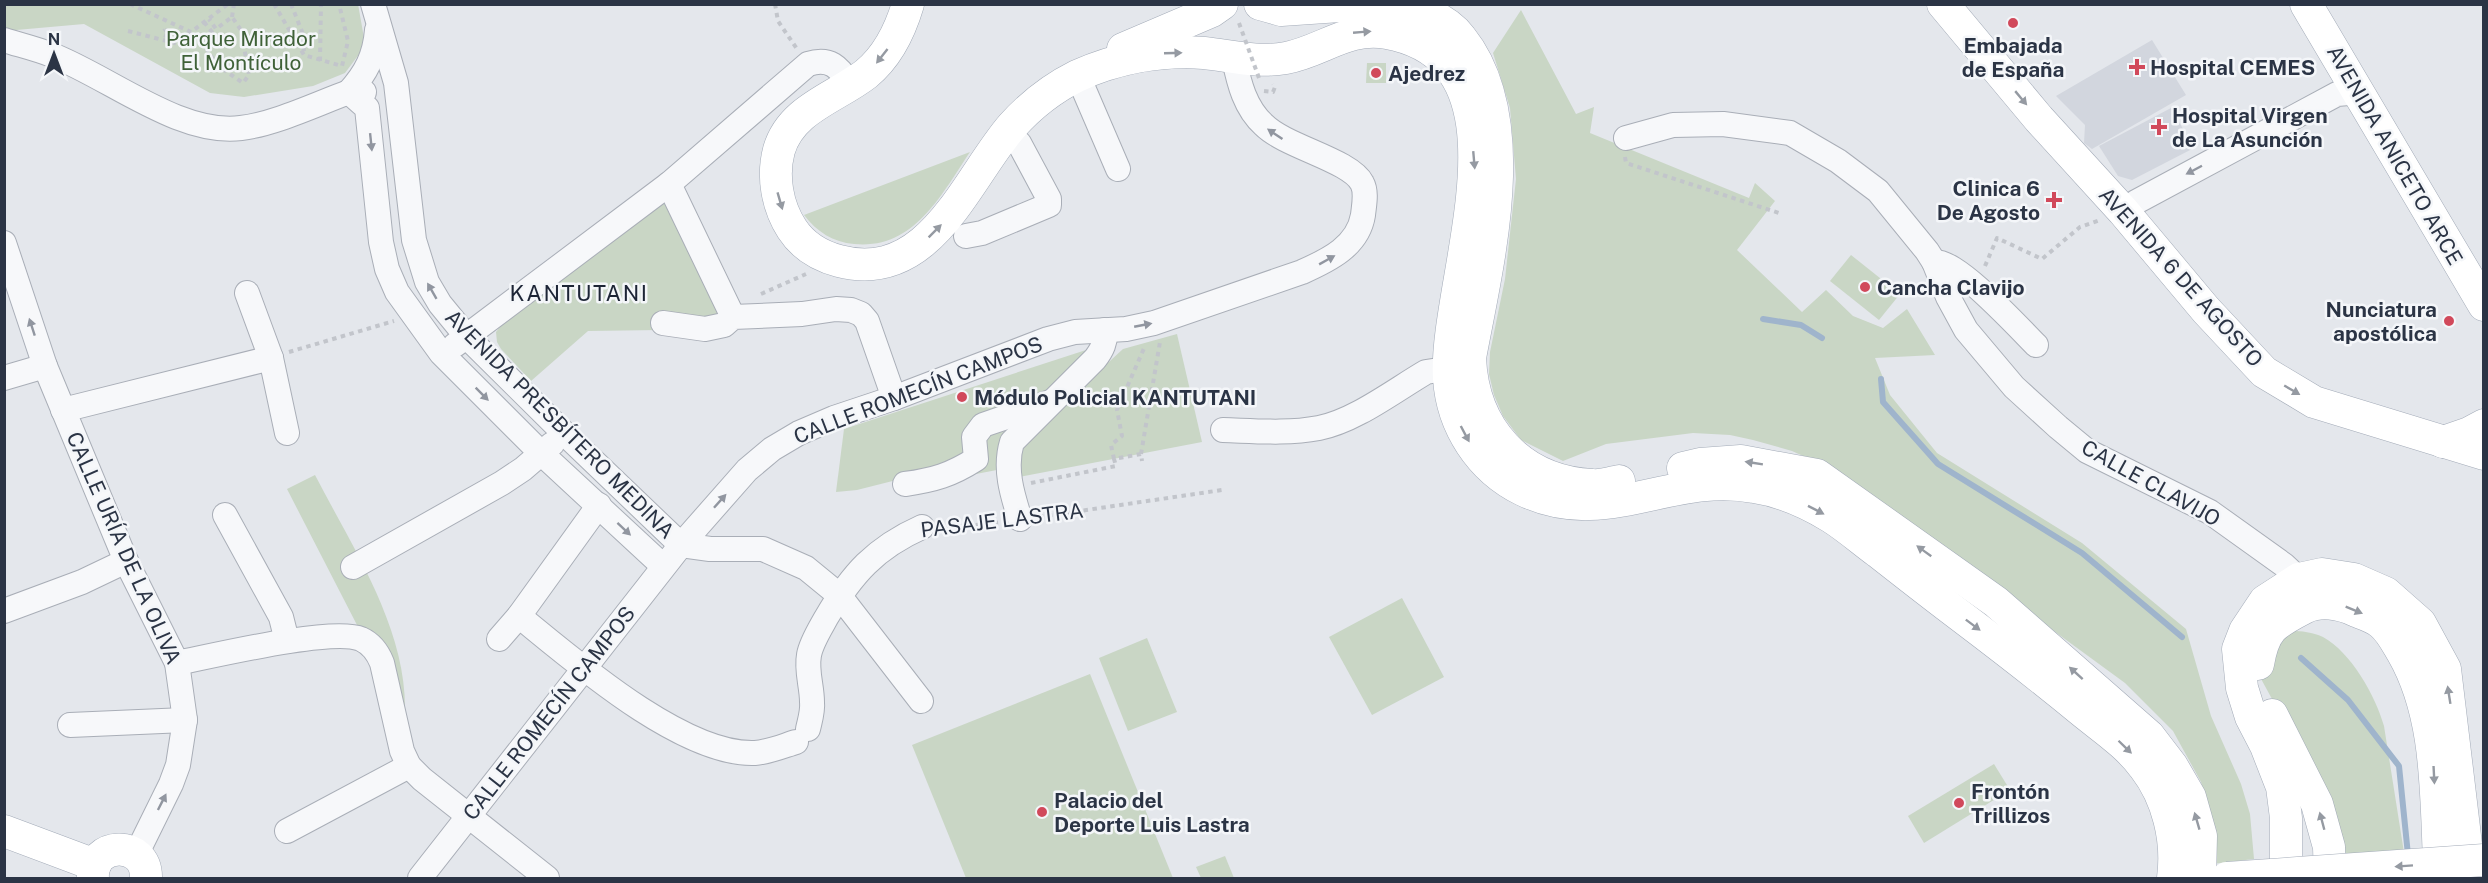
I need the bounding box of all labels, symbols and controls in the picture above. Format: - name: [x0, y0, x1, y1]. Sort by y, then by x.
- marker: Embajada de España: [2006, 16, 2020, 30]
- north arrow: [24, 24, 84, 84]
- park label: Parque Mirador El Montículo: [166, 26, 316, 75]
- one-way arrow: [1353, 27, 1372, 37]
- text: N: [48, 30, 60, 49]
- place label: Embajada de España: [1962, 33, 2064, 82]
- street label: AVENIDA ANICETO ARCE: [2322, 41, 2468, 269]
- one-way arrow: [876, 48, 888, 64]
- one-way arrow: [1163, 49, 1182, 58]
- place label: Hospital CEMES: [2150, 55, 2315, 80]
- marker: Hospital CEMES: [2128, 58, 2146, 76]
- place label: Ajedrez: [1388, 61, 1465, 86]
- marker: Ajedrez: [1369, 66, 1383, 80]
- one-way arrow: [2014, 90, 2027, 106]
- place label: Hospital Virgen de La Asunción: [2172, 103, 2328, 152]
- marker: Hospital Virgen de La Asunción: [2150, 118, 2168, 136]
- one-way arrow: [1267, 128, 1283, 139]
- one-way arrow: [366, 133, 375, 152]
- one-way arrow: [1469, 151, 1479, 170]
- one-way arrow: [2186, 166, 2203, 175]
- place label: Clinica 6 De Agosto: [1937, 176, 2040, 225]
- street label: AVENIDA 6 DE AGOSTO: [2094, 182, 2268, 372]
- marker: Clinica 6 De Agosto: [2045, 191, 2063, 209]
- one-way arrow: [776, 193, 785, 211]
- one-way arrow: [928, 224, 943, 238]
- one-way arrow: [1318, 255, 1335, 265]
- place label: Cancha Clavijo: [1877, 275, 2025, 300]
- district label: KANTUTANI: [509, 280, 649, 306]
- marker: Cancha Clavijo: [1858, 280, 1872, 294]
- one-way arrow: [427, 282, 437, 299]
- place label: Nunciatura apostólica: [2326, 297, 2437, 346]
- street label: AVENIDA PRESBÍTERO MEDINA: [440, 304, 680, 544]
- marker: Nunciatura apostólica: [2442, 314, 2456, 328]
- one-way arrow: [27, 318, 36, 336]
- one-way arrow: [1134, 320, 1153, 329]
- street label: CALLE ROMECÍN CAMPOS: [790, 331, 1046, 449]
- place label: Módulo Policial KANTUTANI: [974, 385, 1256, 410]
- one-way arrow: [2284, 385, 2301, 395]
- one-way arrow: [475, 387, 489, 401]
- marker: Módulo Policial KANTUTANI: [955, 390, 969, 404]
- one-way arrow: [1460, 426, 1470, 443]
- street label: CALLE URÍA DE LA OLIVA: [61, 428, 187, 668]
- street label: CALLE CLAVIJO: [2077, 435, 2225, 531]
- one-way arrow: [1745, 458, 1764, 467]
- one-way arrow: [713, 494, 726, 509]
- street label: PASAJE LASTRA: [919, 498, 1085, 542]
- one-way arrow: [1807, 505, 1824, 514]
- one-way arrow: [616, 522, 631, 536]
- one-way arrow: [1917, 545, 1933, 557]
- street label: CALLE ROMECÍN CAMPOS: [458, 601, 640, 825]
- one-way arrow: [2345, 605, 2363, 615]
- one-way arrow: [1964, 619, 1980, 631]
- one-way arrow: [2069, 667, 2084, 680]
- one-way arrow: [2444, 686, 2453, 705]
- one-way arrow: [2117, 739, 2131, 753]
- one-way arrow: [2429, 766, 2438, 785]
- place label: Frontón Trillizos: [1971, 779, 2050, 828]
- place label: Palacio del Deporte Luis Lastra: [1054, 788, 1250, 837]
- one-way arrow: [157, 794, 167, 811]
- marker: Frontón Trillizos: [1952, 796, 1966, 810]
- marker: Palacio del Deporte Luis Lastra: [1035, 805, 1049, 819]
- one-way arrow: [2192, 812, 2201, 830]
- one-way arrow: [2316, 812, 2326, 830]
- one-way arrow: [2395, 861, 2414, 870]

